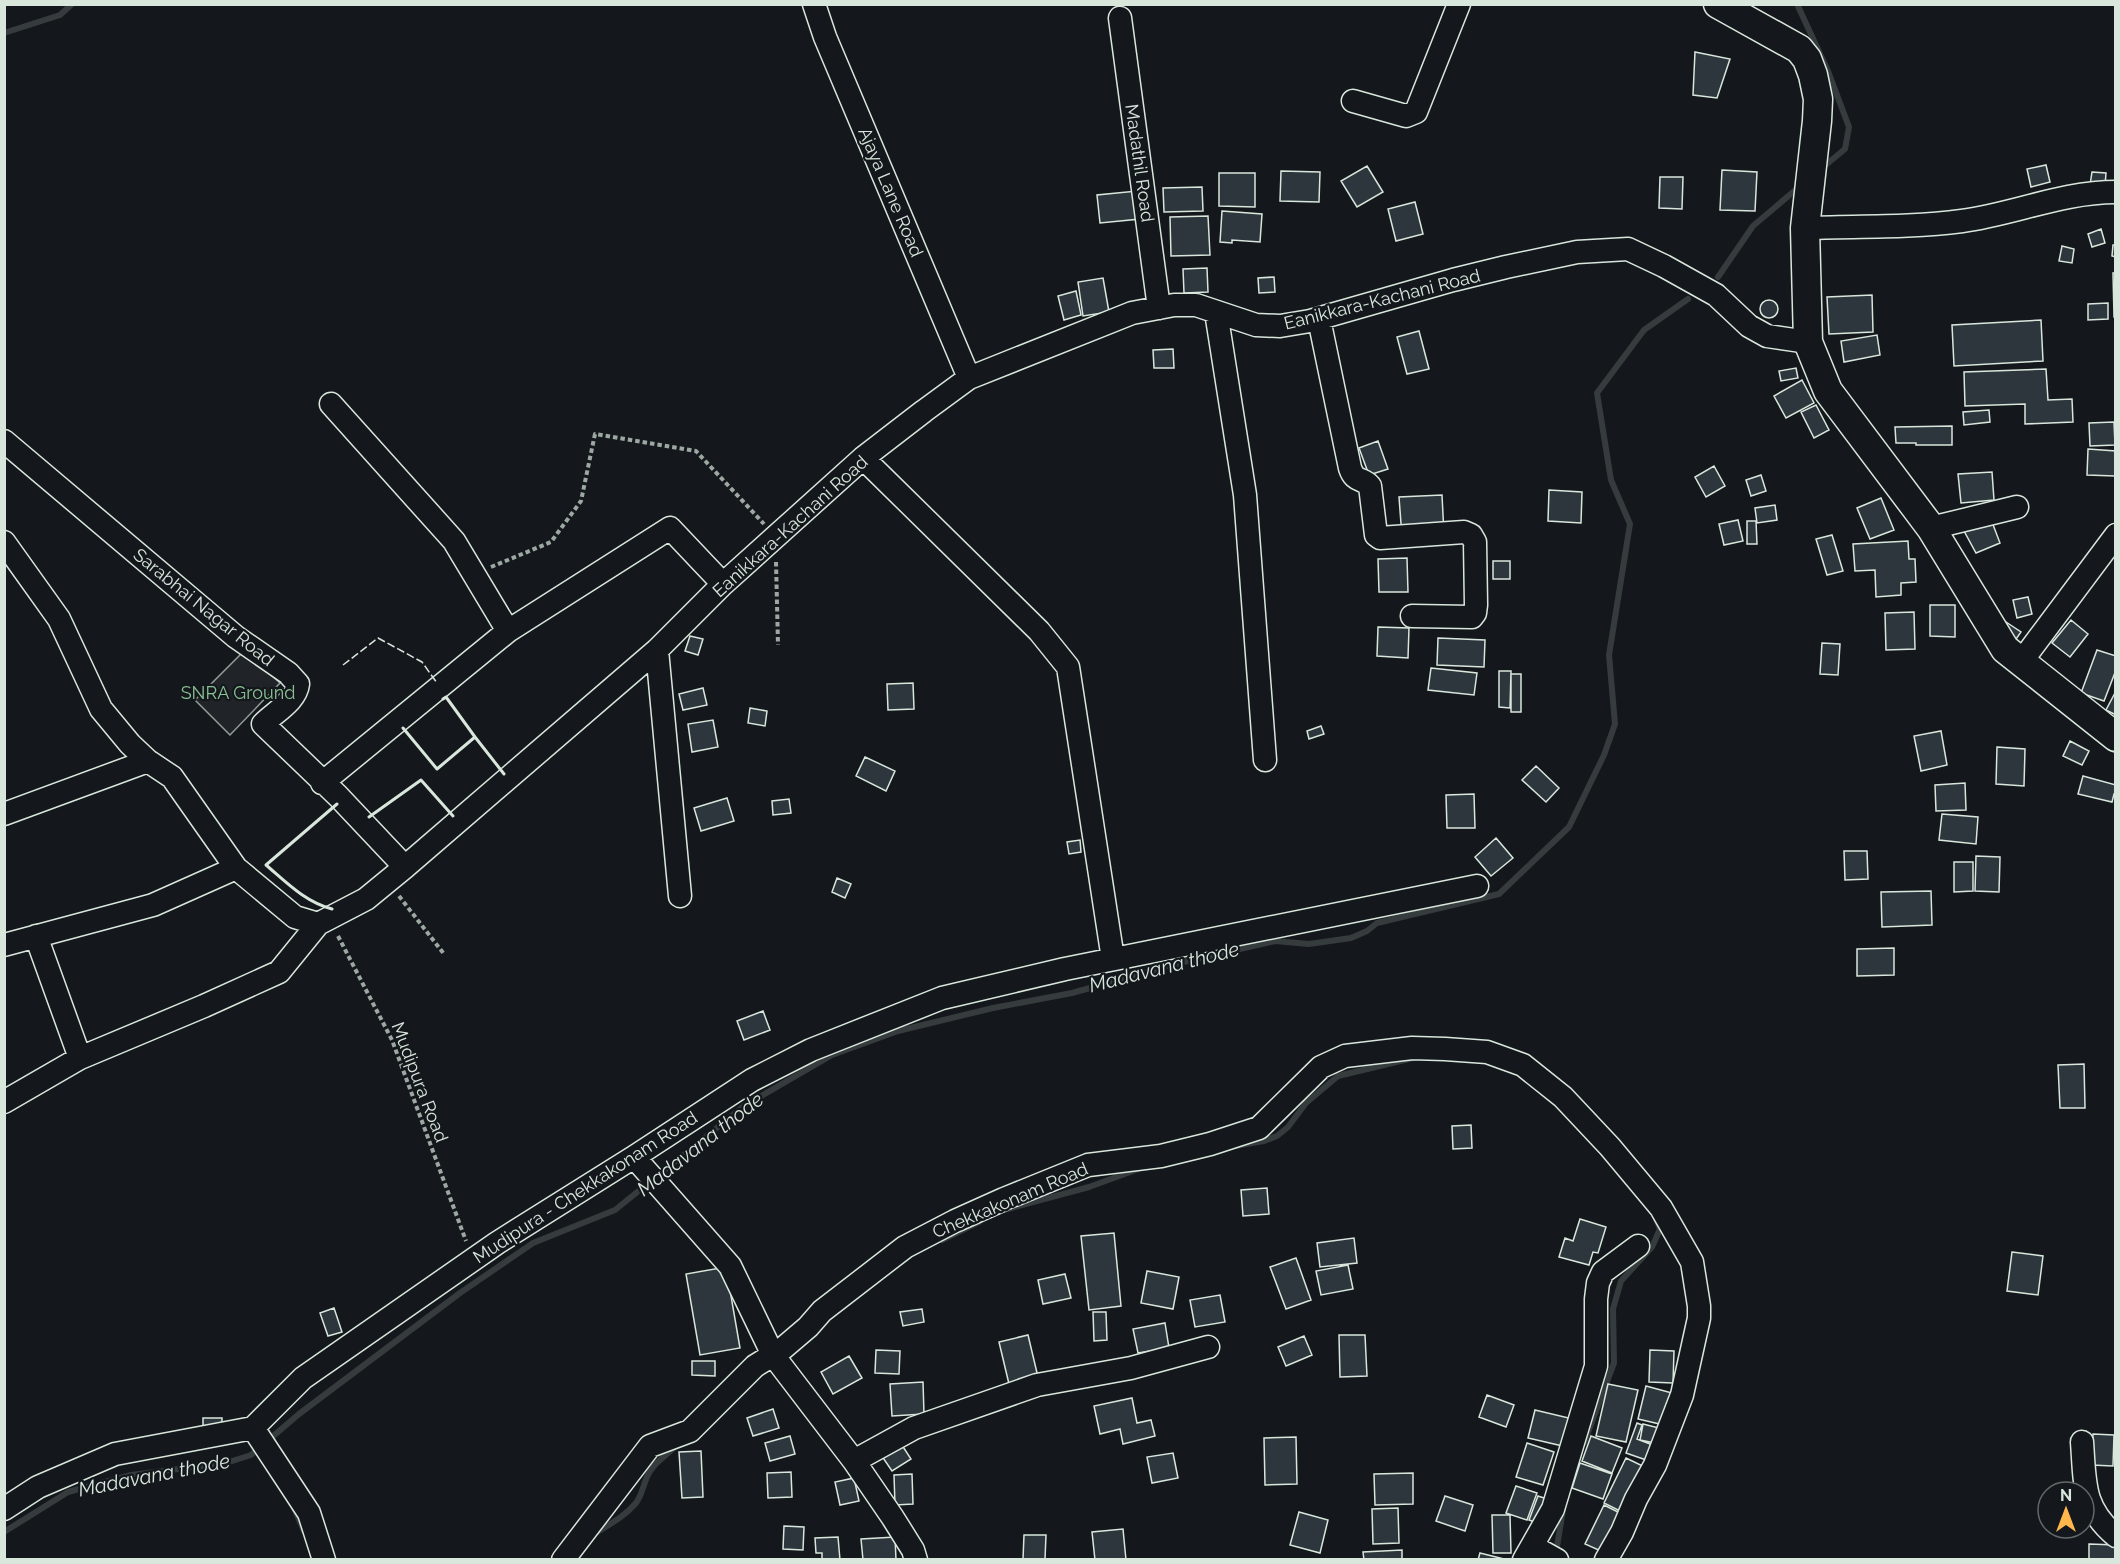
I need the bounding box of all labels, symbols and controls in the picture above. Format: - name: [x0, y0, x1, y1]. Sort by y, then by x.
- street label: Madathil Road: [1121, 103, 1159, 223]
- street label: Ajaya Lane Road: [854, 124, 928, 260]
- street label: Eanikkara-Kachani Road: [1282, 264, 1482, 334]
- street label: Eanikkara-Kachani Road: [708, 451, 872, 601]
- street label: Sarabhai Nagar Road: [129, 544, 279, 670]
- park label: SNRA Ground: [181, 682, 295, 703]
- water label: Madavana thode: [1086, 937, 1242, 997]
- street label: Mudipura Road: [387, 1019, 453, 1145]
- water label: Madavana thode: [632, 1087, 768, 1201]
- street label: Mudipura - Chekkakonam Road: [469, 1107, 701, 1267]
- street label: Chekkakonam Road: [929, 1158, 1091, 1242]
- water label: Madavana thode: [76, 1448, 232, 1501]
- north arrow: [2036, 1480, 2096, 1540]
- text: N: [2060, 1486, 2072, 1505]

